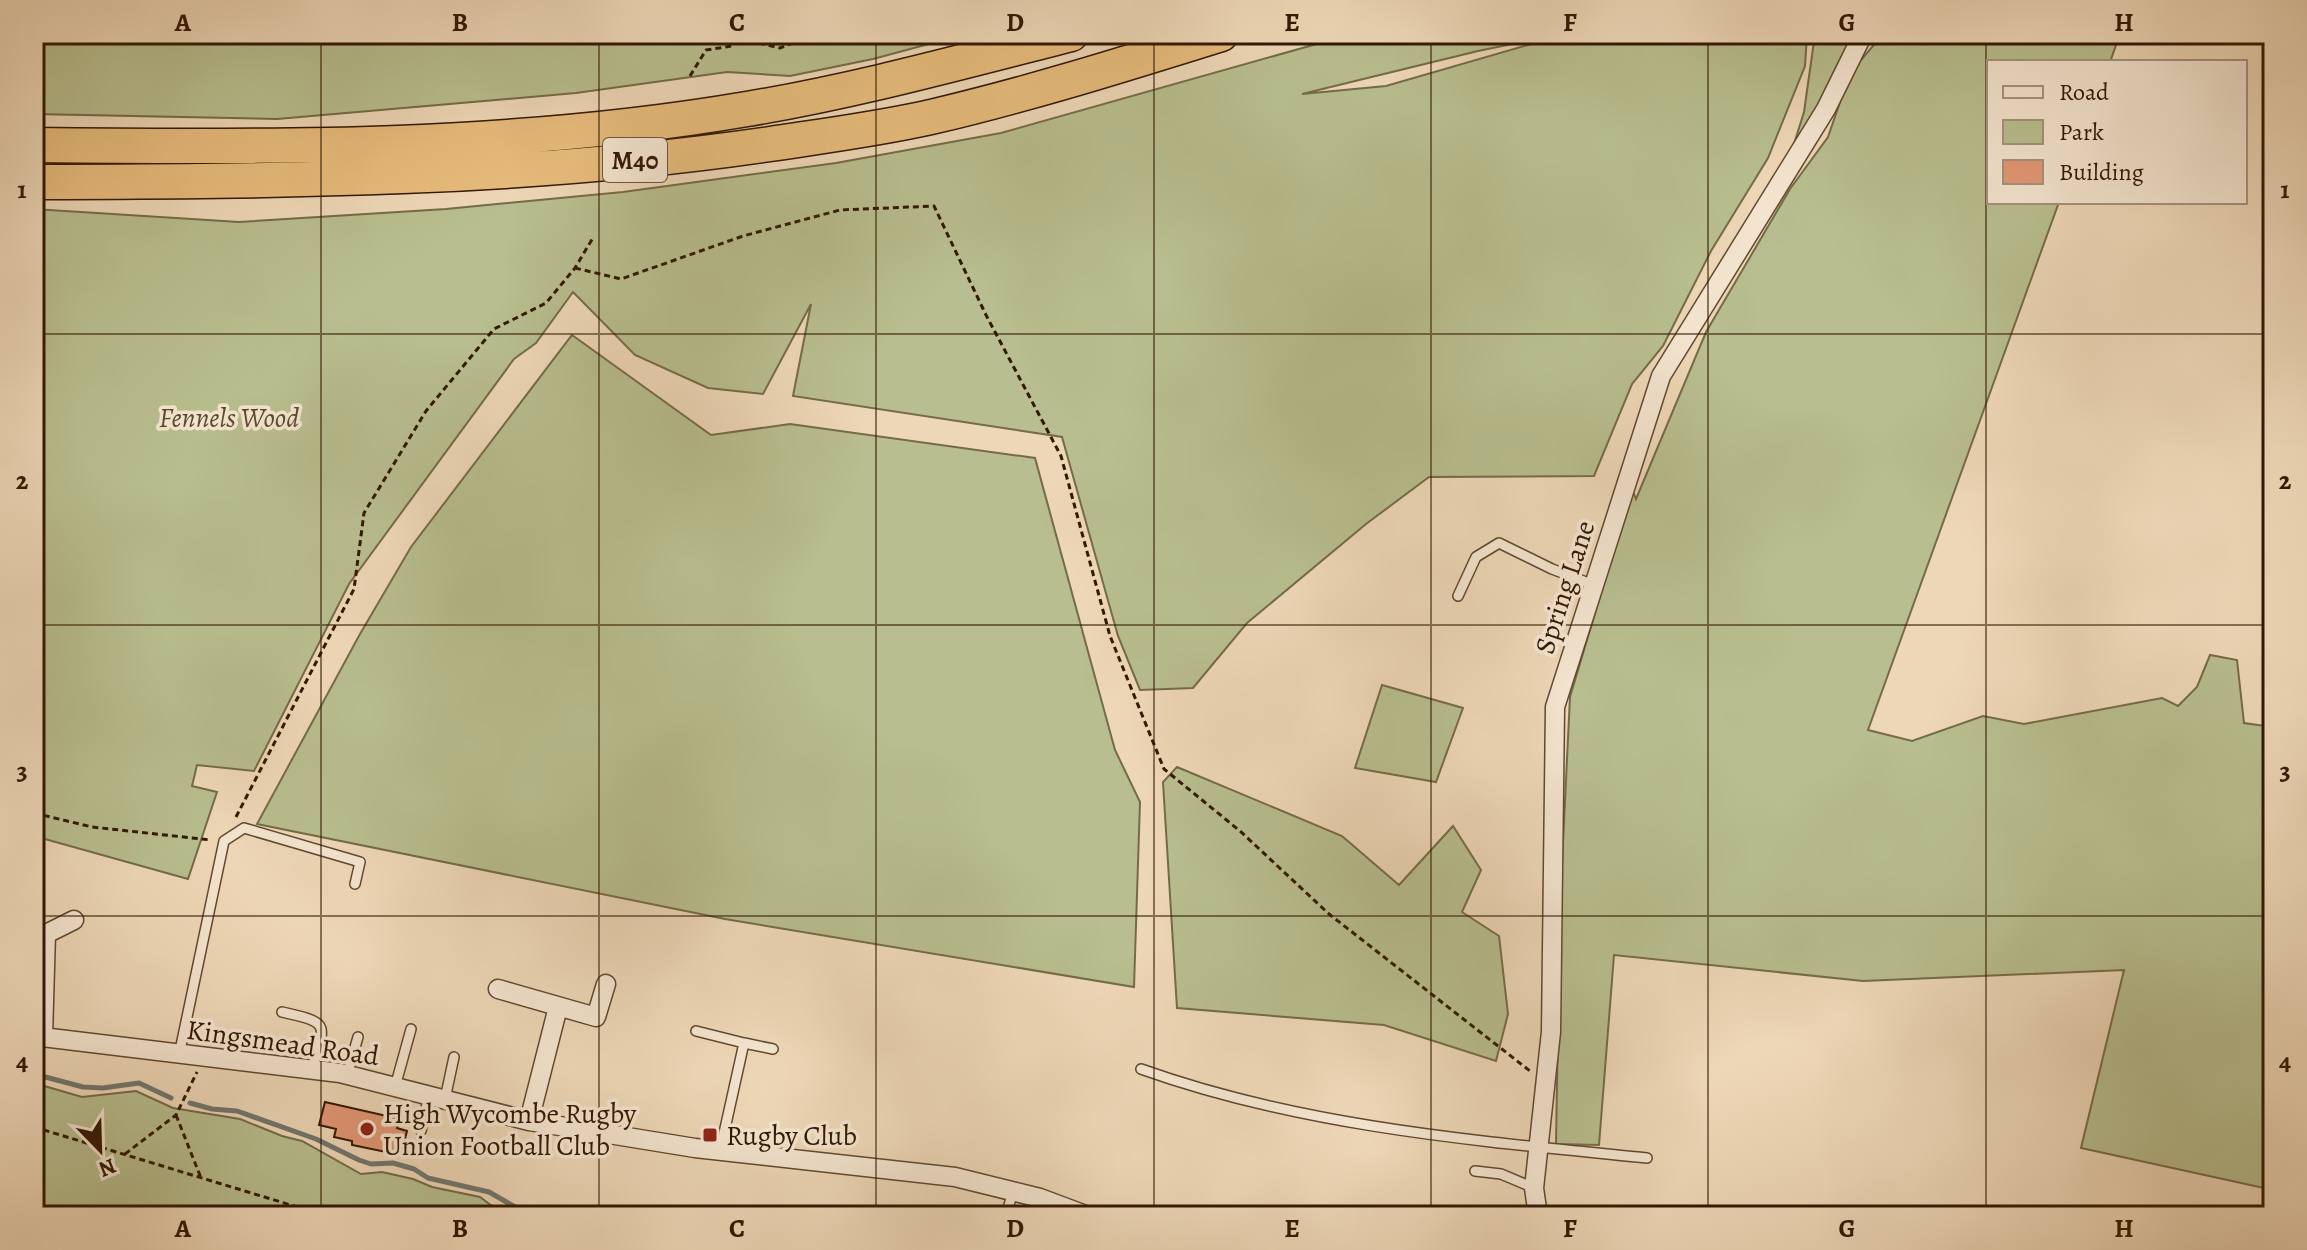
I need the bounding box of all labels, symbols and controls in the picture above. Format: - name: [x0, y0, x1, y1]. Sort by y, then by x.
- text: A: [174, 5, 192, 40]
- text: B: [452, 5, 468, 40]
- text: C: [729, 5, 745, 40]
- text: D: [1006, 5, 1024, 40]
- text: E: [1284, 5, 1300, 40]
- text: F: [1563, 5, 1577, 40]
- text: G: [1838, 5, 1856, 40]
- text: H: [2114, 5, 2134, 40]
- legend: [1987, 60, 2247, 204]
- text: Road: [2059, 76, 2109, 108]
- text: Park: [2059, 116, 2104, 148]
- road number: M40: [603, 138, 667, 182]
- text: Building: [2059, 156, 2144, 188]
- text: 1: [17, 172, 27, 207]
- text: 1: [2280, 172, 2290, 207]
- park label: Fennels Wood: [159, 399, 299, 437]
- text: 2: [16, 463, 29, 498]
- text: 2: [2279, 463, 2292, 498]
- street label: Spring Lane: [1526, 516, 1604, 659]
- text: 3: [16, 753, 28, 788]
- text: 3: [2279, 753, 2291, 788]
- street label: Kingsmead Road: [184, 1011, 382, 1075]
- text: 4: [16, 1044, 28, 1079]
- text: 4: [2279, 1044, 2291, 1079]
- place label: High Wycombe Rugby Union Football Club: [383, 1095, 637, 1165]
- north arrow: [60, 1110, 140, 1190]
- place label: Rugby Club: [726, 1117, 857, 1155]
- marker: High Wycombe Rugby Union Football Club: [358, 1120, 376, 1138]
- marker: Rugby Club: [701, 1126, 719, 1144]
- text: N: [94, 1151, 121, 1184]
- text: A: [174, 1211, 192, 1246]
- text: B: [452, 1211, 468, 1246]
- text: C: [729, 1211, 745, 1246]
- text: D: [1006, 1211, 1024, 1246]
- text: E: [1284, 1211, 1300, 1246]
- text: F: [1563, 1211, 1577, 1246]
- text: G: [1838, 1211, 1856, 1246]
- text: H: [2114, 1211, 2134, 1246]

